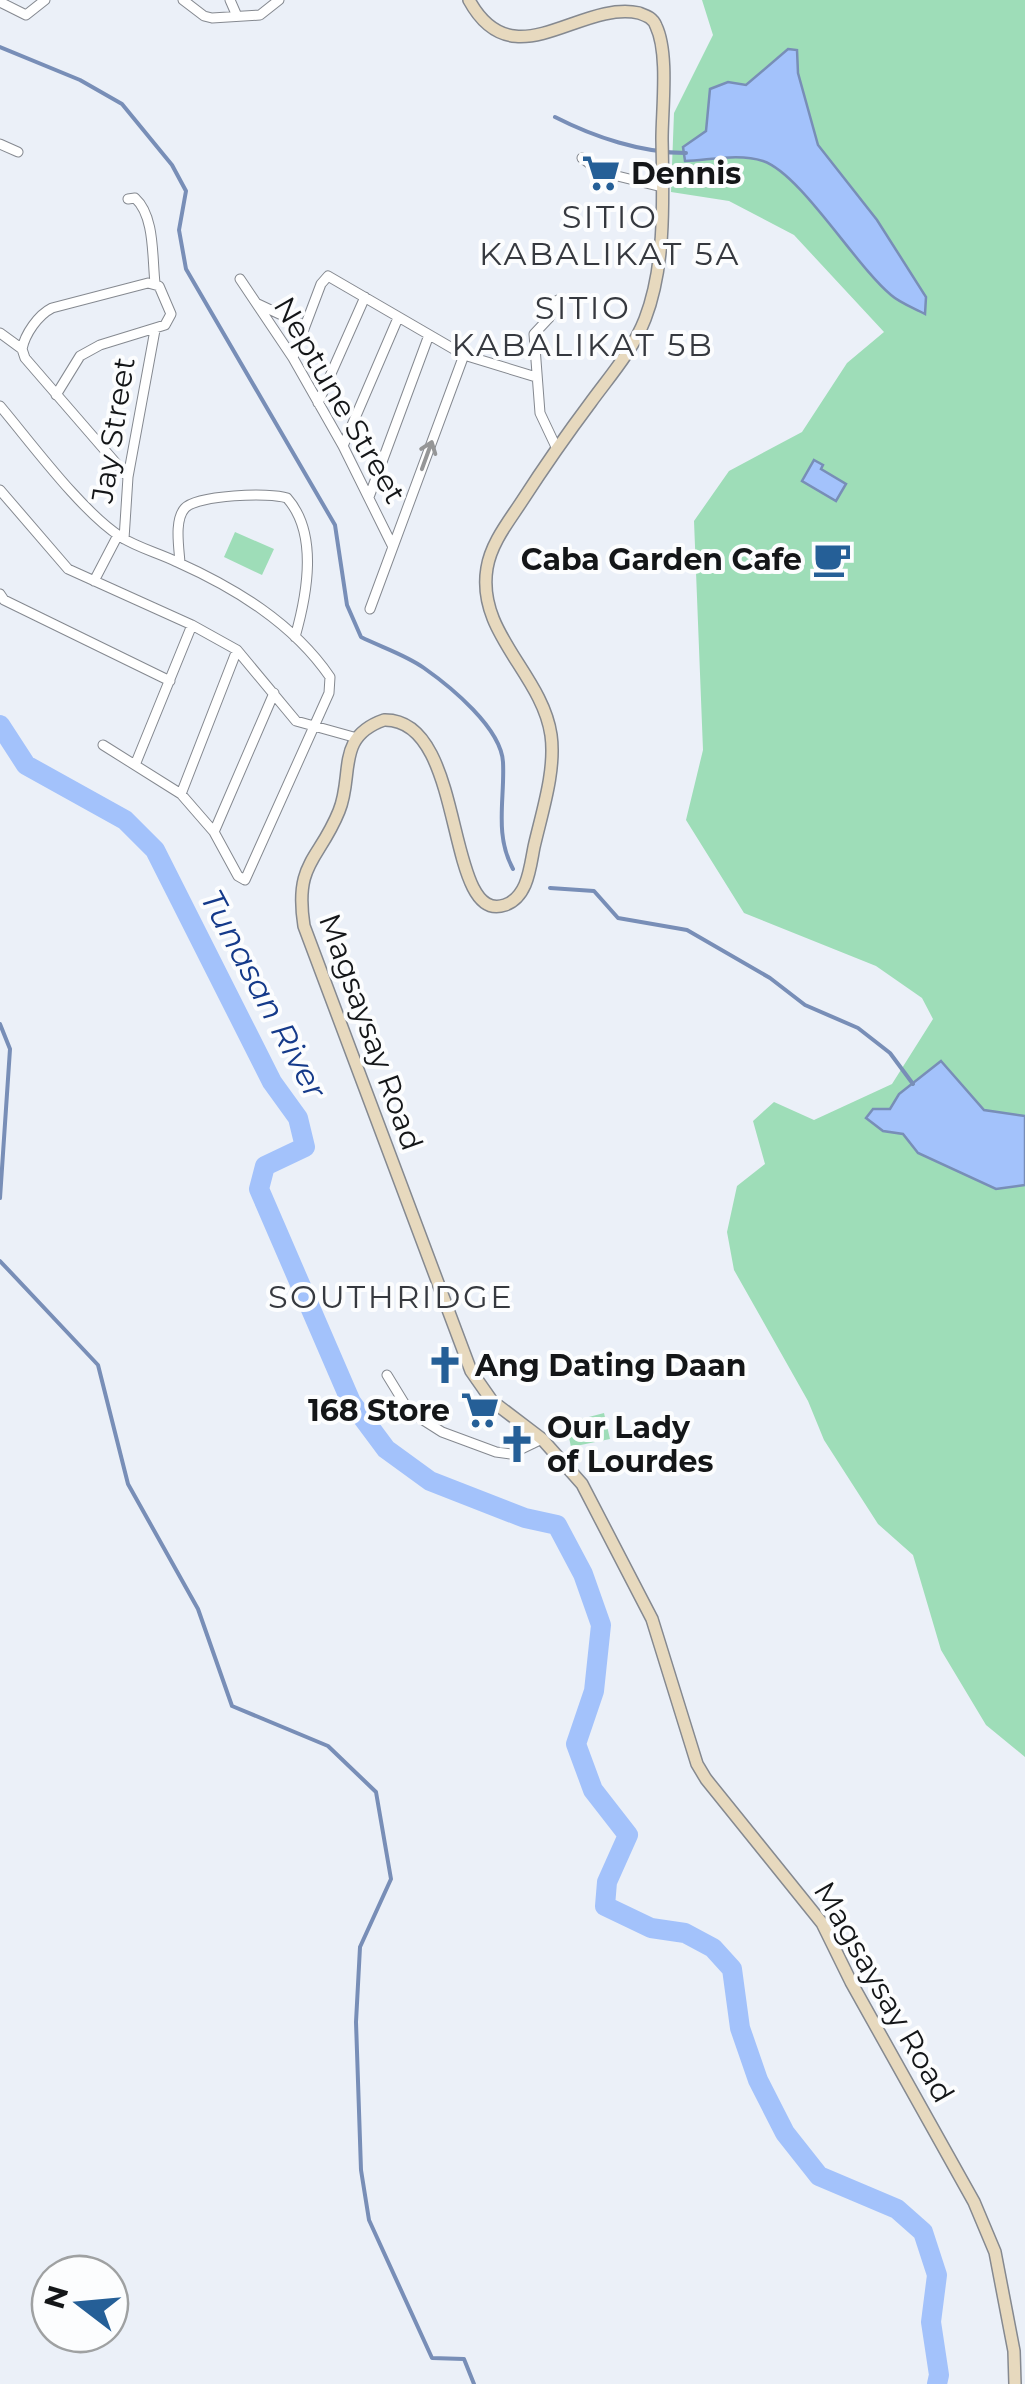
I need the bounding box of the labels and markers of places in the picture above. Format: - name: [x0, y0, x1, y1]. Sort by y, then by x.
- supermarket icon: Dennis: [580, 152, 622, 194]
- place label: Dennis: [631, 155, 741, 192]
- cafe icon: Caba Garden Cafe: [811, 538, 853, 580]
- place label: Caba Garden Cafe: [521, 541, 802, 578]
- church icon: Ang Dating Daan: [424, 1344, 466, 1386]
- place label: Ang Dating Daan: [474, 1347, 747, 1384]
- supermarket icon: 168 Store: [459, 1389, 501, 1431]
- place label: 168 Store: [308, 1392, 450, 1429]
- place label: Our Lady of Lourdes: [547, 1409, 713, 1480]
- church icon: Our Lady of Lourdes: [496, 1423, 538, 1465]

